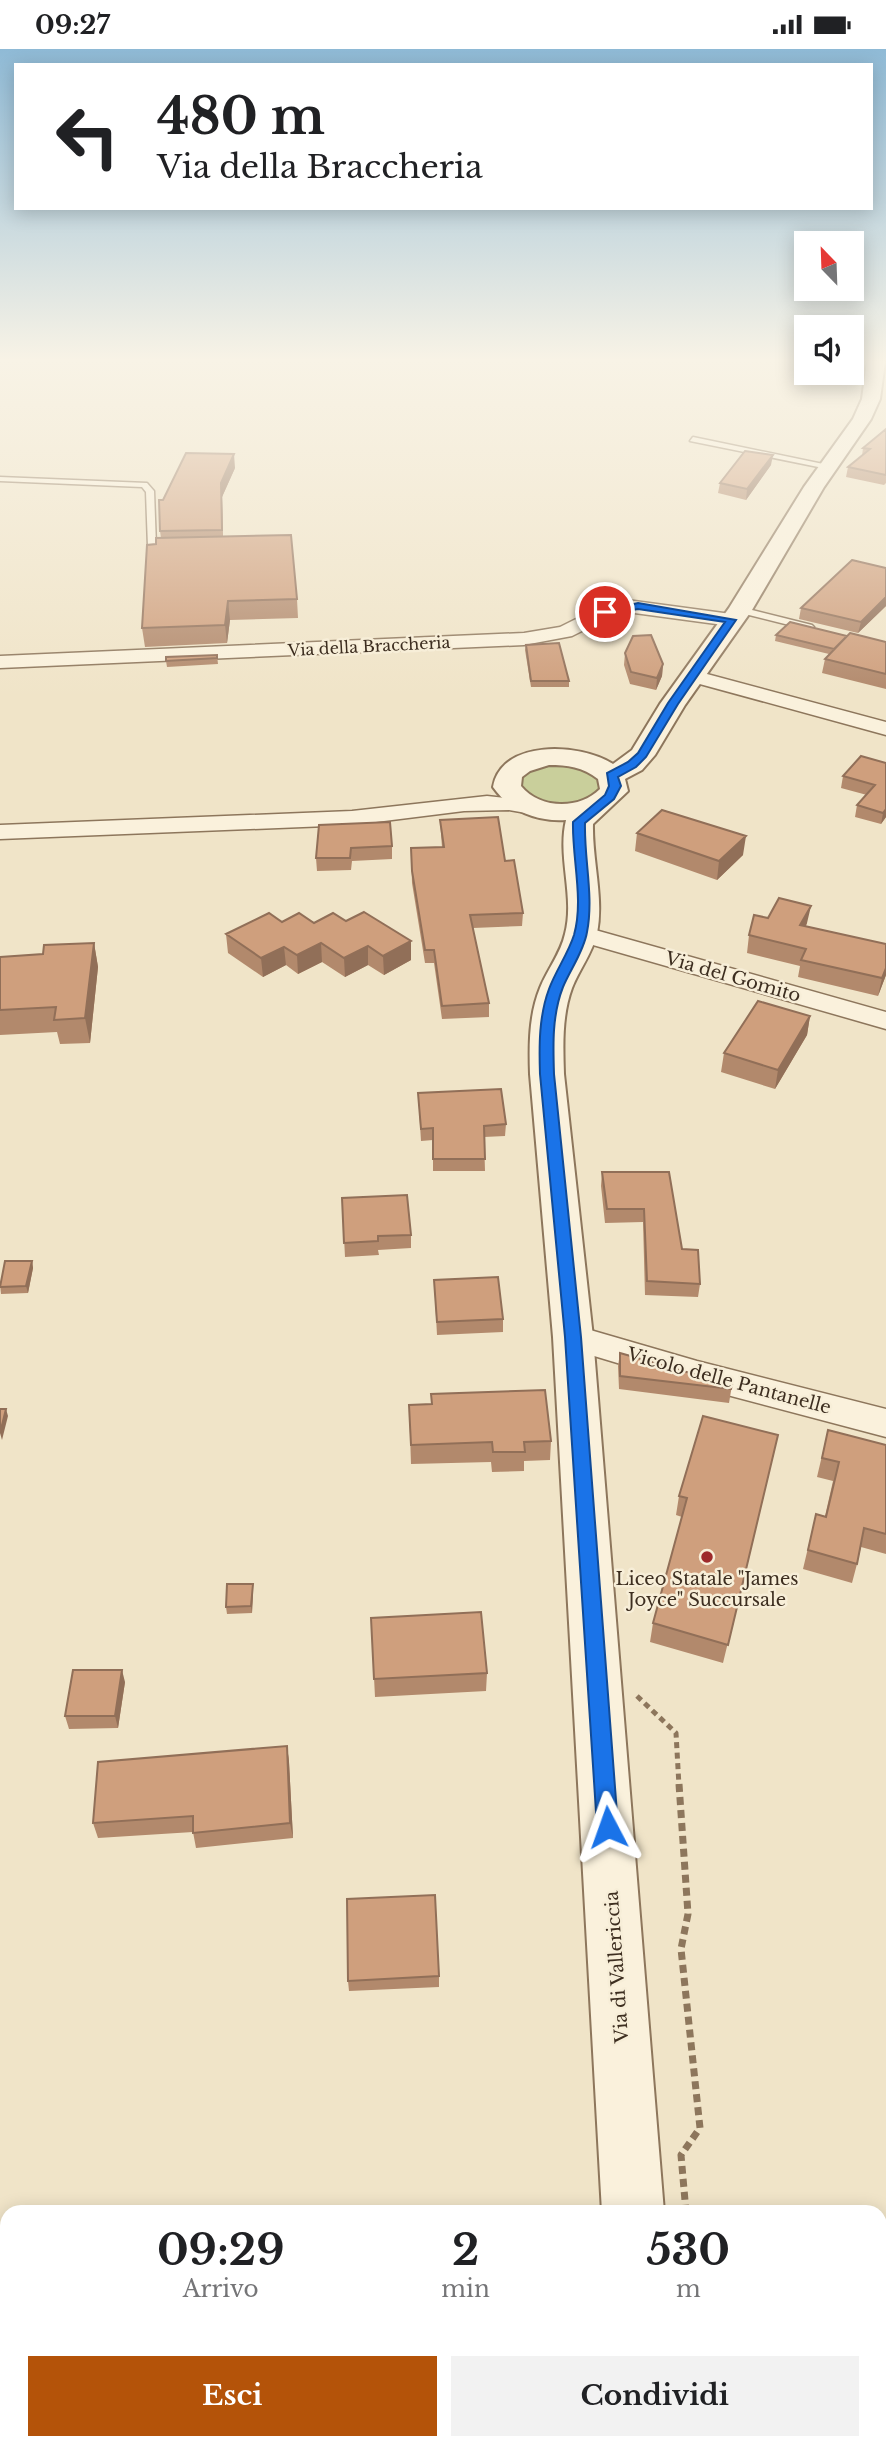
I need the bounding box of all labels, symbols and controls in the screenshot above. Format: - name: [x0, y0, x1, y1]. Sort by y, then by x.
- text: 09:27: [35, 9, 110, 41]
- text: 480 m: [157, 86, 325, 147]
- icon: left: [42, 91, 133, 182]
- text: Via della Braccheria: [157, 147, 483, 187]
- north arrow: [794, 231, 864, 301]
- map controls: [794, 231, 864, 385]
- button: sound: [794, 315, 864, 385]
- pin: [575, 582, 635, 642]
- icon: arrive: [586, 593, 624, 631]
- street label: Via della Braccheria: [286, 632, 451, 660]
- street label: Via del Gomito: [662, 947, 803, 1007]
- street label: Vicolo delle Pantanelle: [624, 1343, 833, 1419]
- marker: Liceo Statale "James Joyce" Succursale: [699, 1549, 715, 1565]
- place label: Liceo Statale "James Joyce" Succursale: [615, 1568, 799, 1611]
- position arrow: [571, 1790, 645, 1864]
- street label: Via di Vallericcia: [601, 1890, 633, 2045]
- text: 09:29: [157, 2224, 284, 2276]
- text: 2: [452, 2224, 479, 2276]
- text: 530: [647, 2224, 730, 2276]
- text: Arrivo: [183, 2275, 259, 2303]
- text: min: [441, 2275, 490, 2303]
- text: m: [676, 2275, 701, 2303]
- button: Esci: [28, 2356, 437, 2436]
- button: Condividi: [451, 2356, 859, 2436]

